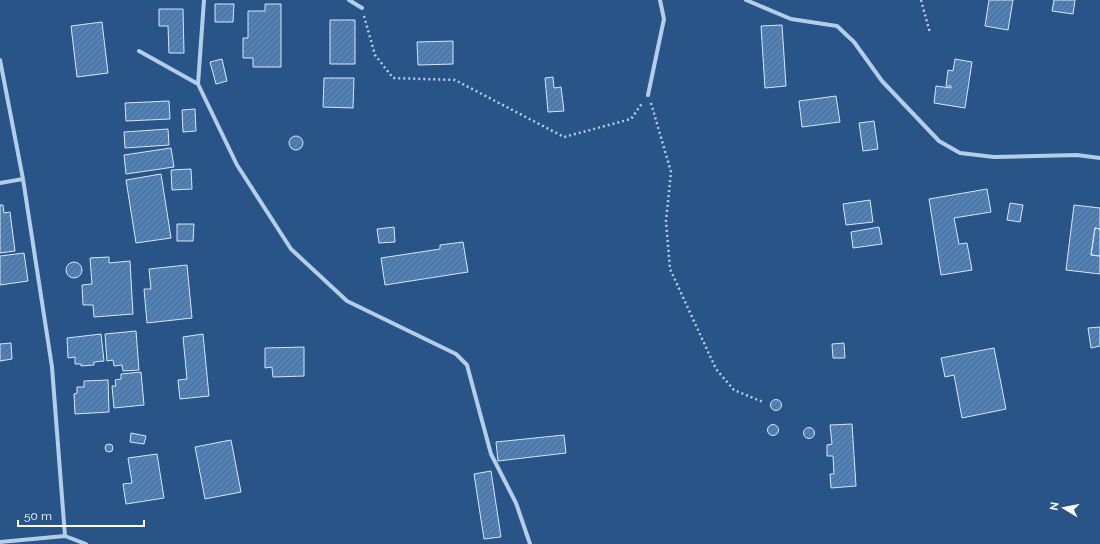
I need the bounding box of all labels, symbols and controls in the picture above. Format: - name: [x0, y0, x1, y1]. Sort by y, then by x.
- north arrow: [1044, 488, 1084, 528]
- text: N: [1048, 501, 1062, 512]
- scale bar: [18, 502, 144, 528]
- text: 50 m: [24, 509, 52, 523]

